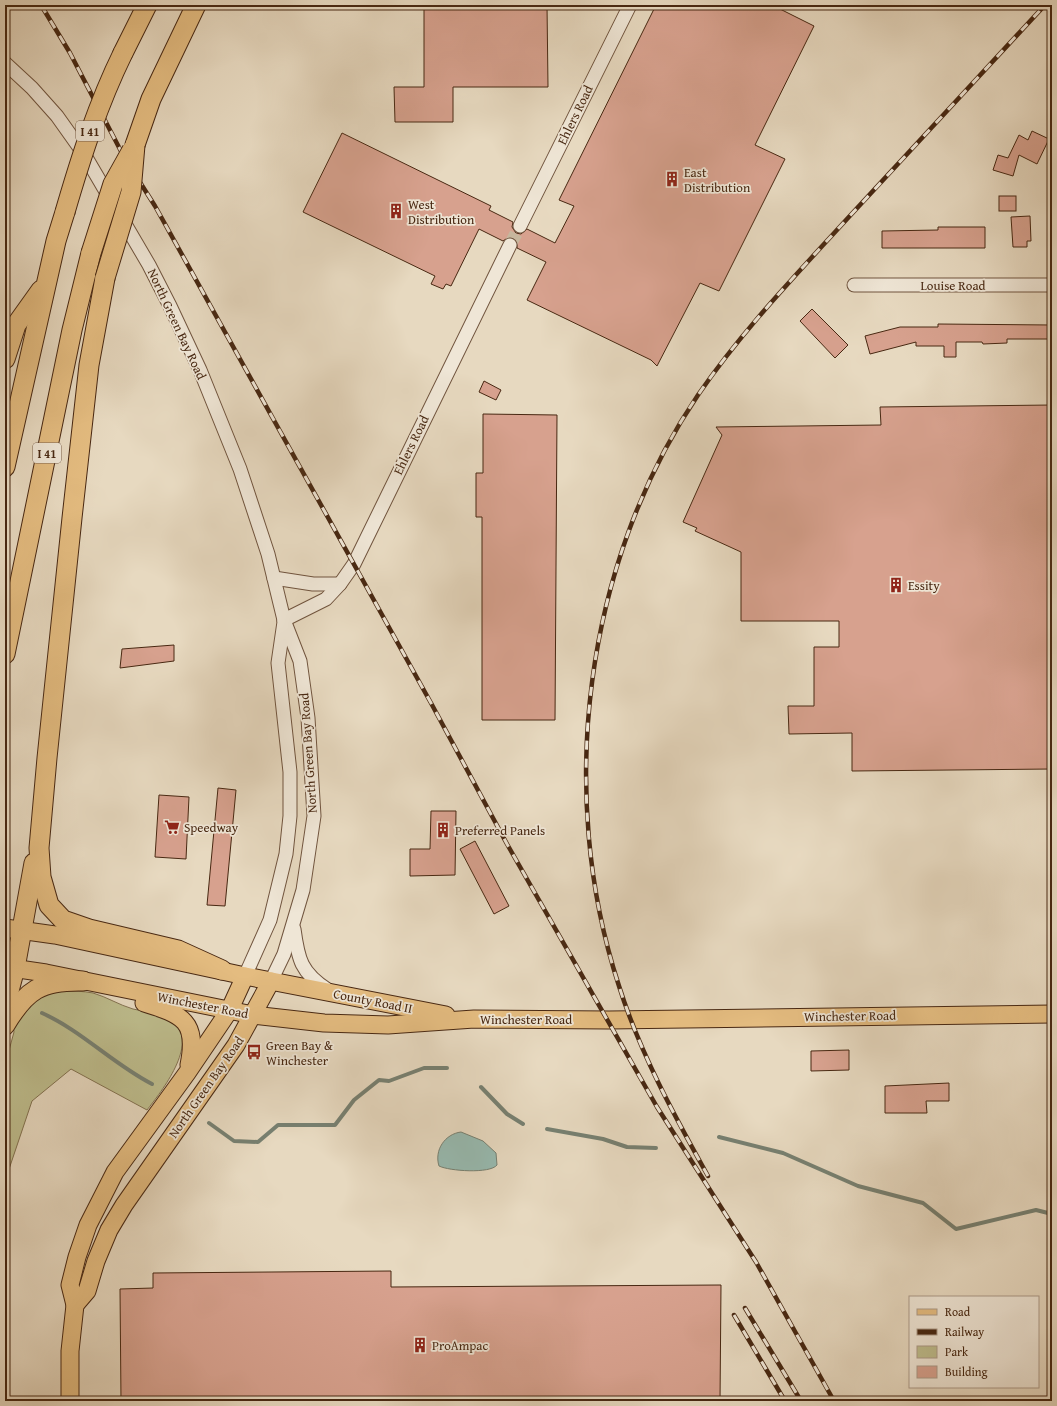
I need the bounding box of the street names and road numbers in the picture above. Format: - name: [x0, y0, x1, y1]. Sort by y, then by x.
- street label: Ehlers Road: [552, 82, 598, 148]
- road number: I 41: [76, 121, 104, 141]
- street label: North Green Bay Road: [143, 265, 211, 383]
- street label: Louise Road: [921, 276, 986, 295]
- street label: Ehlers Road: [388, 412, 434, 478]
- road number: I 41: [33, 443, 61, 463]
- street label: North Green Bay Road: [294, 692, 322, 814]
- street label: County Road II: [332, 984, 414, 1018]
- street label: Winchester Road: [156, 987, 250, 1023]
- street label: Winchester Road: [804, 1006, 896, 1026]
- street label: Winchester Road: [480, 1010, 572, 1029]
- street label: North Green Bay Road: [164, 1032, 248, 1142]

